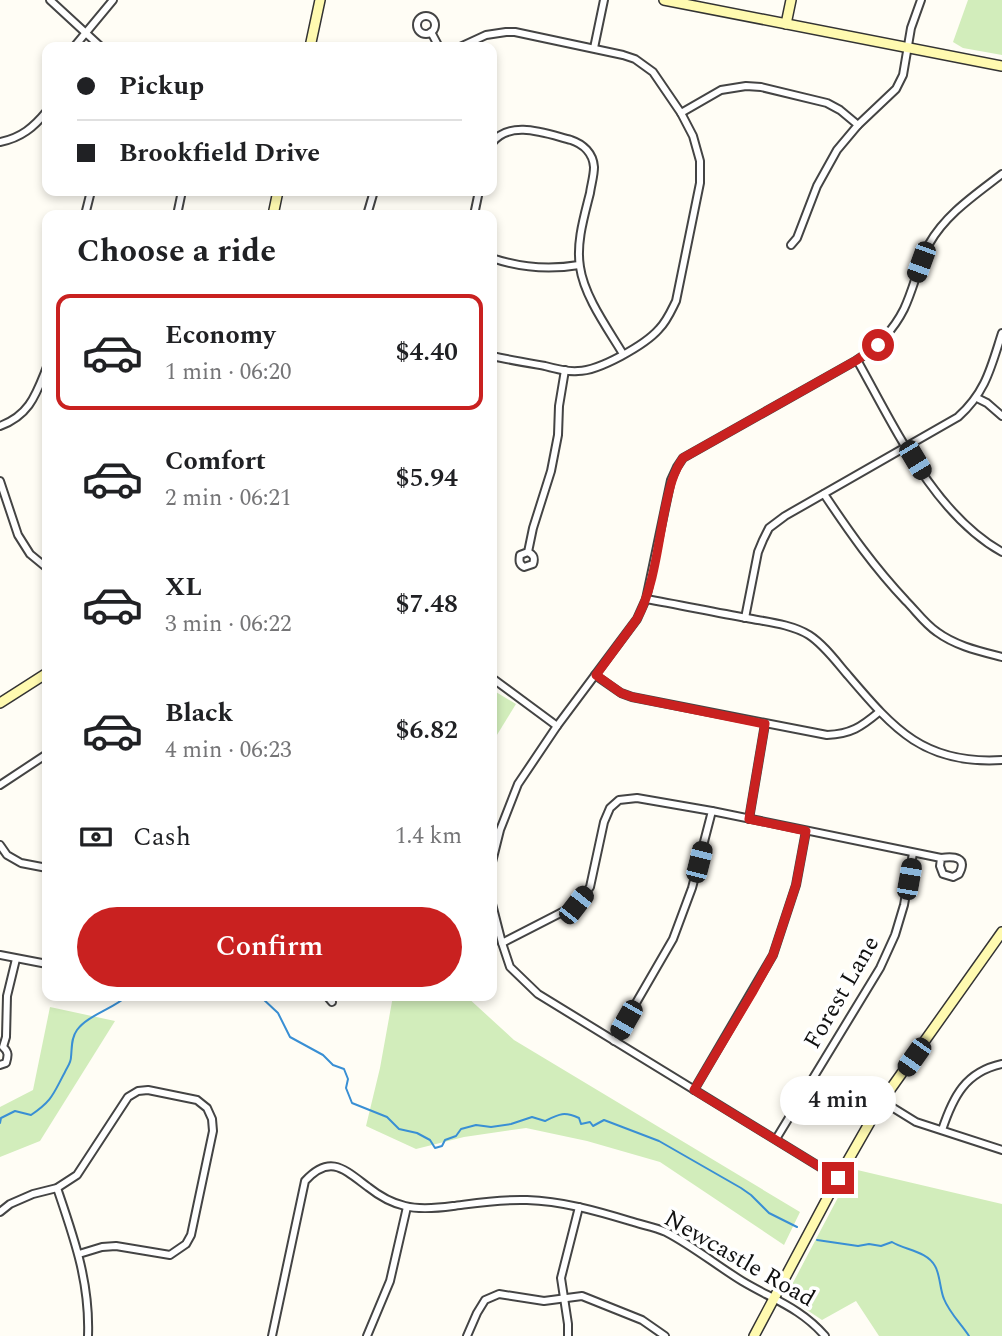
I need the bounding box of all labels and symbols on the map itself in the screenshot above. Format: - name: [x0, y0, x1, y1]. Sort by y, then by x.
- car: [904, 239, 939, 285]
- route start: [862, 329, 894, 361]
- car: [896, 437, 935, 483]
- car: [684, 839, 715, 885]
- car: [896, 856, 923, 902]
- car: [555, 882, 598, 928]
- street label: Forest Lane: [795, 929, 889, 1056]
- car: [607, 997, 646, 1043]
- car: [894, 1034, 935, 1080]
- callout: 4 min: [780, 1076, 896, 1126]
- route end: [822, 1162, 854, 1194]
- street label: Newcastle Road: [657, 1201, 822, 1317]

